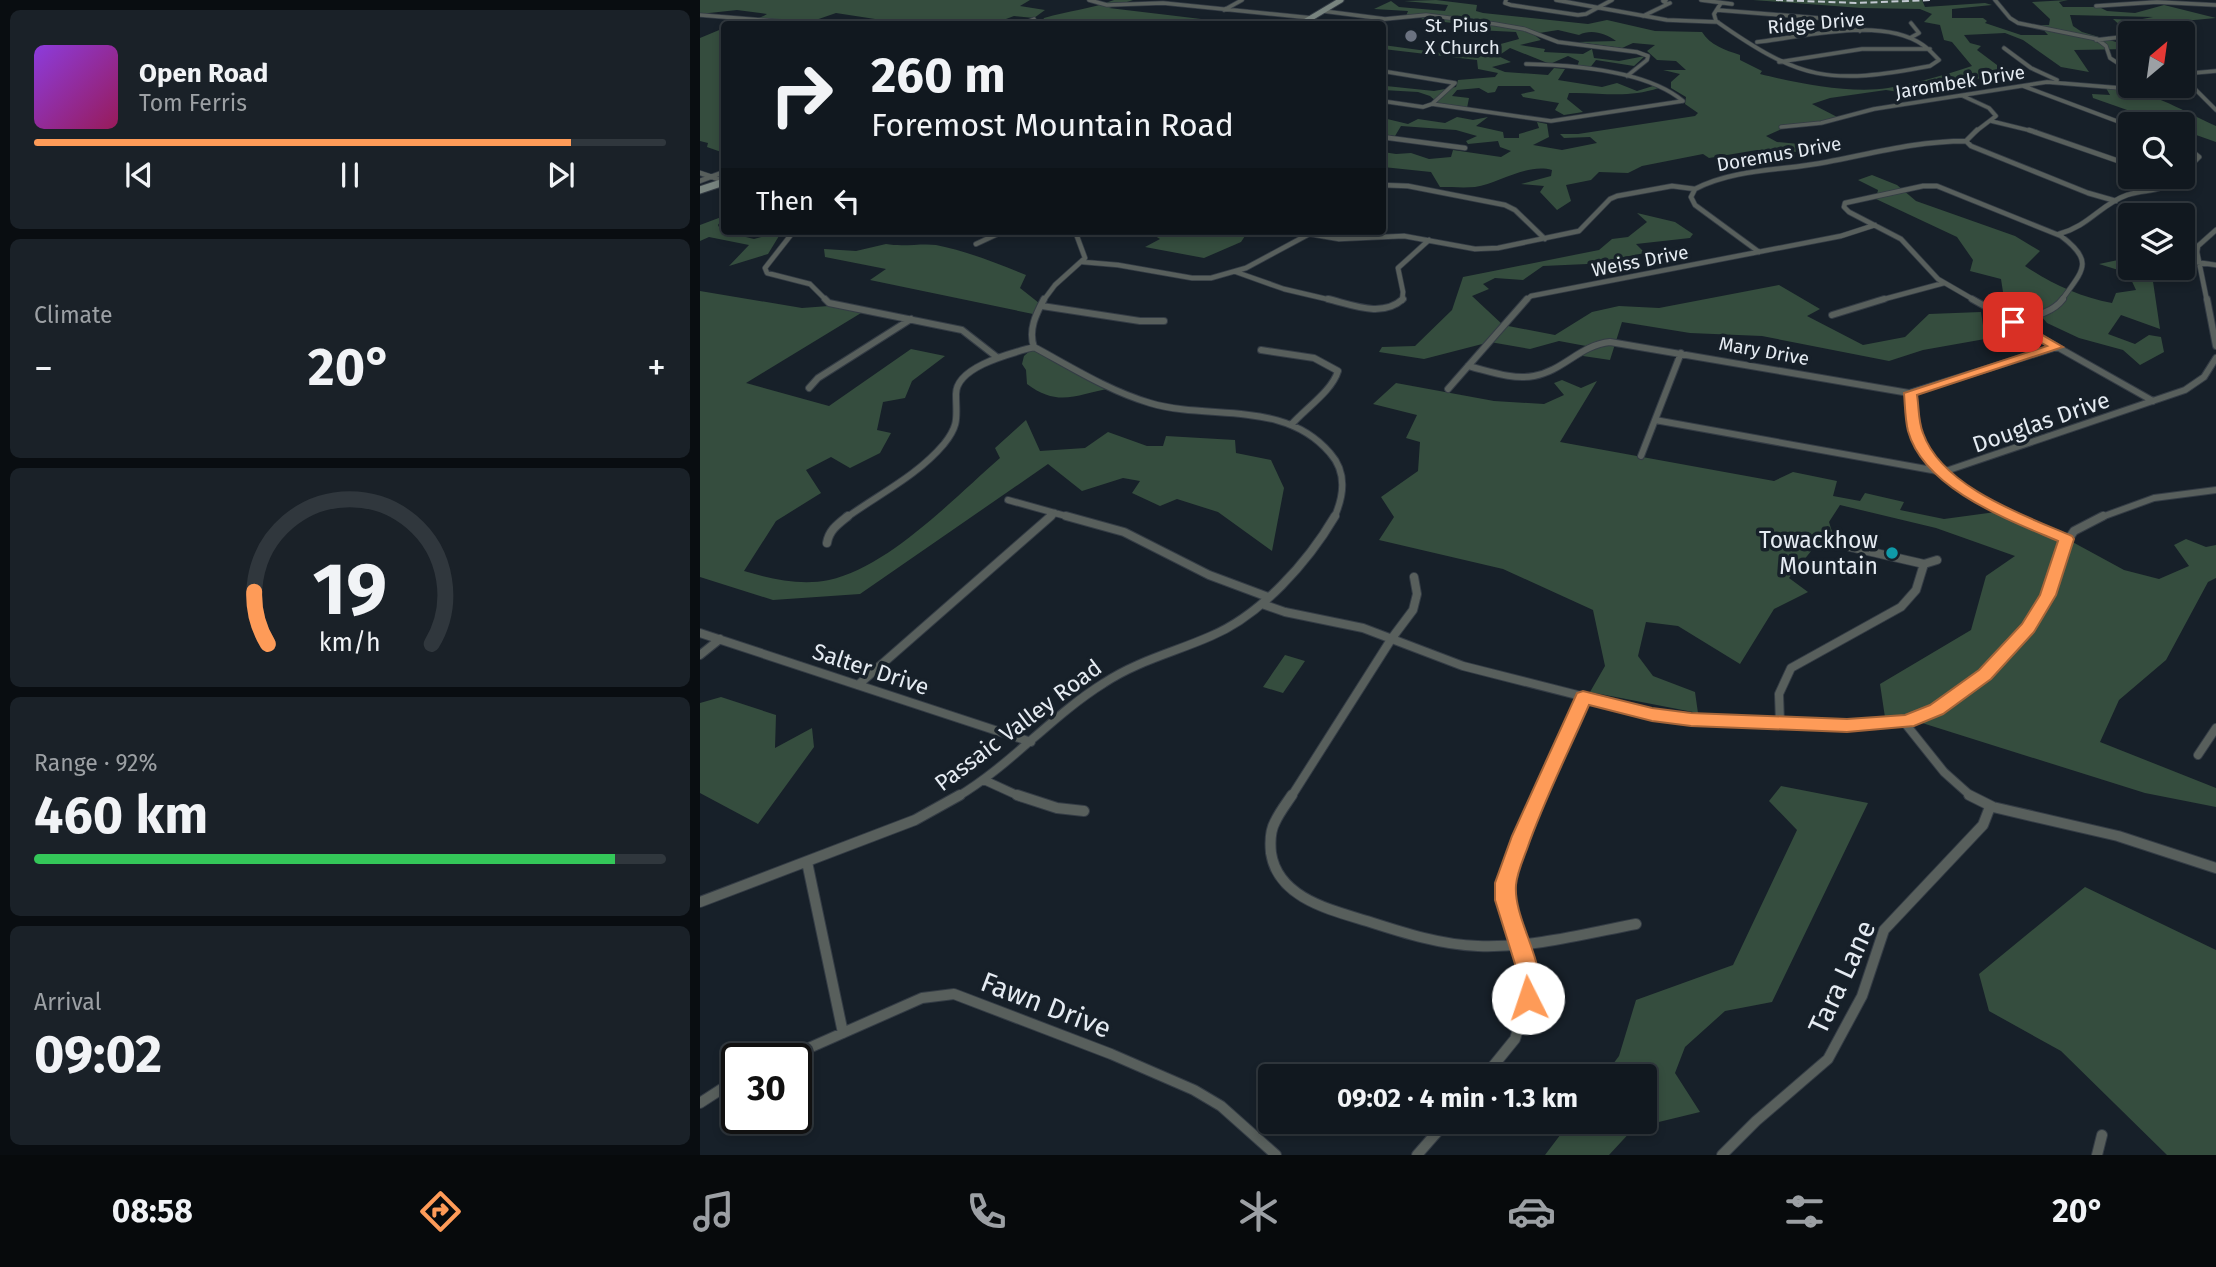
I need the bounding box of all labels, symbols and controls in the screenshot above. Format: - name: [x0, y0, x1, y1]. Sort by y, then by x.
- street label: Ridge Drive: [1766, 7, 1866, 39]
- place label: St. Pius X Church: [1425, 14, 1500, 59]
- north arrow: [2118, 21, 2194, 98]
- map controls: [2118, 21, 2195, 280]
- marker: St. Pius X Church: [1403, 28, 1419, 44]
- text: 260 m: [871, 46, 1006, 105]
- icon: right: [756, 49, 847, 140]
- text: Open Road: [139, 58, 268, 89]
- street label: Jarombek Drive: [1893, 60, 2027, 104]
- text: Tom Ferris: [139, 89, 247, 117]
- text: Foremost Mountain Road: [871, 106, 1234, 144]
- button: search: [2118, 112, 2195, 189]
- street label: Doremus Drive: [1715, 132, 1843, 176]
- icon: previous: [120, 156, 158, 194]
- icon: pause: [331, 156, 369, 194]
- icon: next: [542, 156, 580, 194]
- icon: left: [828, 182, 866, 220]
- text: Then: [756, 186, 814, 217]
- button: layers: [2118, 203, 2195, 280]
- street label: Weiss Drive: [1590, 240, 1690, 282]
- pin: [1983, 292, 2043, 352]
- text: Climate: [34, 301, 113, 329]
- icon: arrive: [1994, 303, 2032, 341]
- street label: Mary Drive: [1717, 332, 1811, 370]
- text: 20°: [308, 336, 392, 399]
- text: −: [34, 345, 53, 391]
- text: +: [647, 345, 666, 391]
- street label: Douglas Drive: [1969, 385, 2113, 459]
- place label: Towackhow Mountain: [1759, 526, 1878, 580]
- marker: Towackhow Mountain: [1884, 545, 1900, 561]
- text: 19: [313, 546, 387, 633]
- text: km/h: [319, 627, 381, 657]
- street label: Salter Drive: [809, 637, 933, 701]
- street label: Passaic Valley Road: [929, 653, 1107, 797]
- text: Range · 92%: [34, 749, 157, 777]
- text: 460 km: [34, 784, 208, 847]
- street label: Tara Lane: [1801, 915, 1883, 1039]
- position arrow: [1491, 961, 1565, 1035]
- street label: Fawn Drive: [976, 965, 1116, 1045]
- text: Arrival: [34, 988, 101, 1016]
- text: 09:02: [34, 1023, 162, 1086]
- speed limit sign: 30: [721, 1043, 812, 1134]
- text: 09:02 · 4 min · 1.3 km: [1337, 1083, 1578, 1114]
- icon: directions: [416, 1187, 465, 1236]
- icon: music: [689, 1187, 738, 1236]
- icon: phone: [962, 1187, 1011, 1236]
- icon: climate: [1234, 1187, 1283, 1236]
- icon: car: [1507, 1187, 1556, 1236]
- icon: filters: [1780, 1187, 1829, 1236]
- text: 08:58: [112, 1192, 193, 1230]
- text: 20°: [2052, 1192, 2104, 1230]

